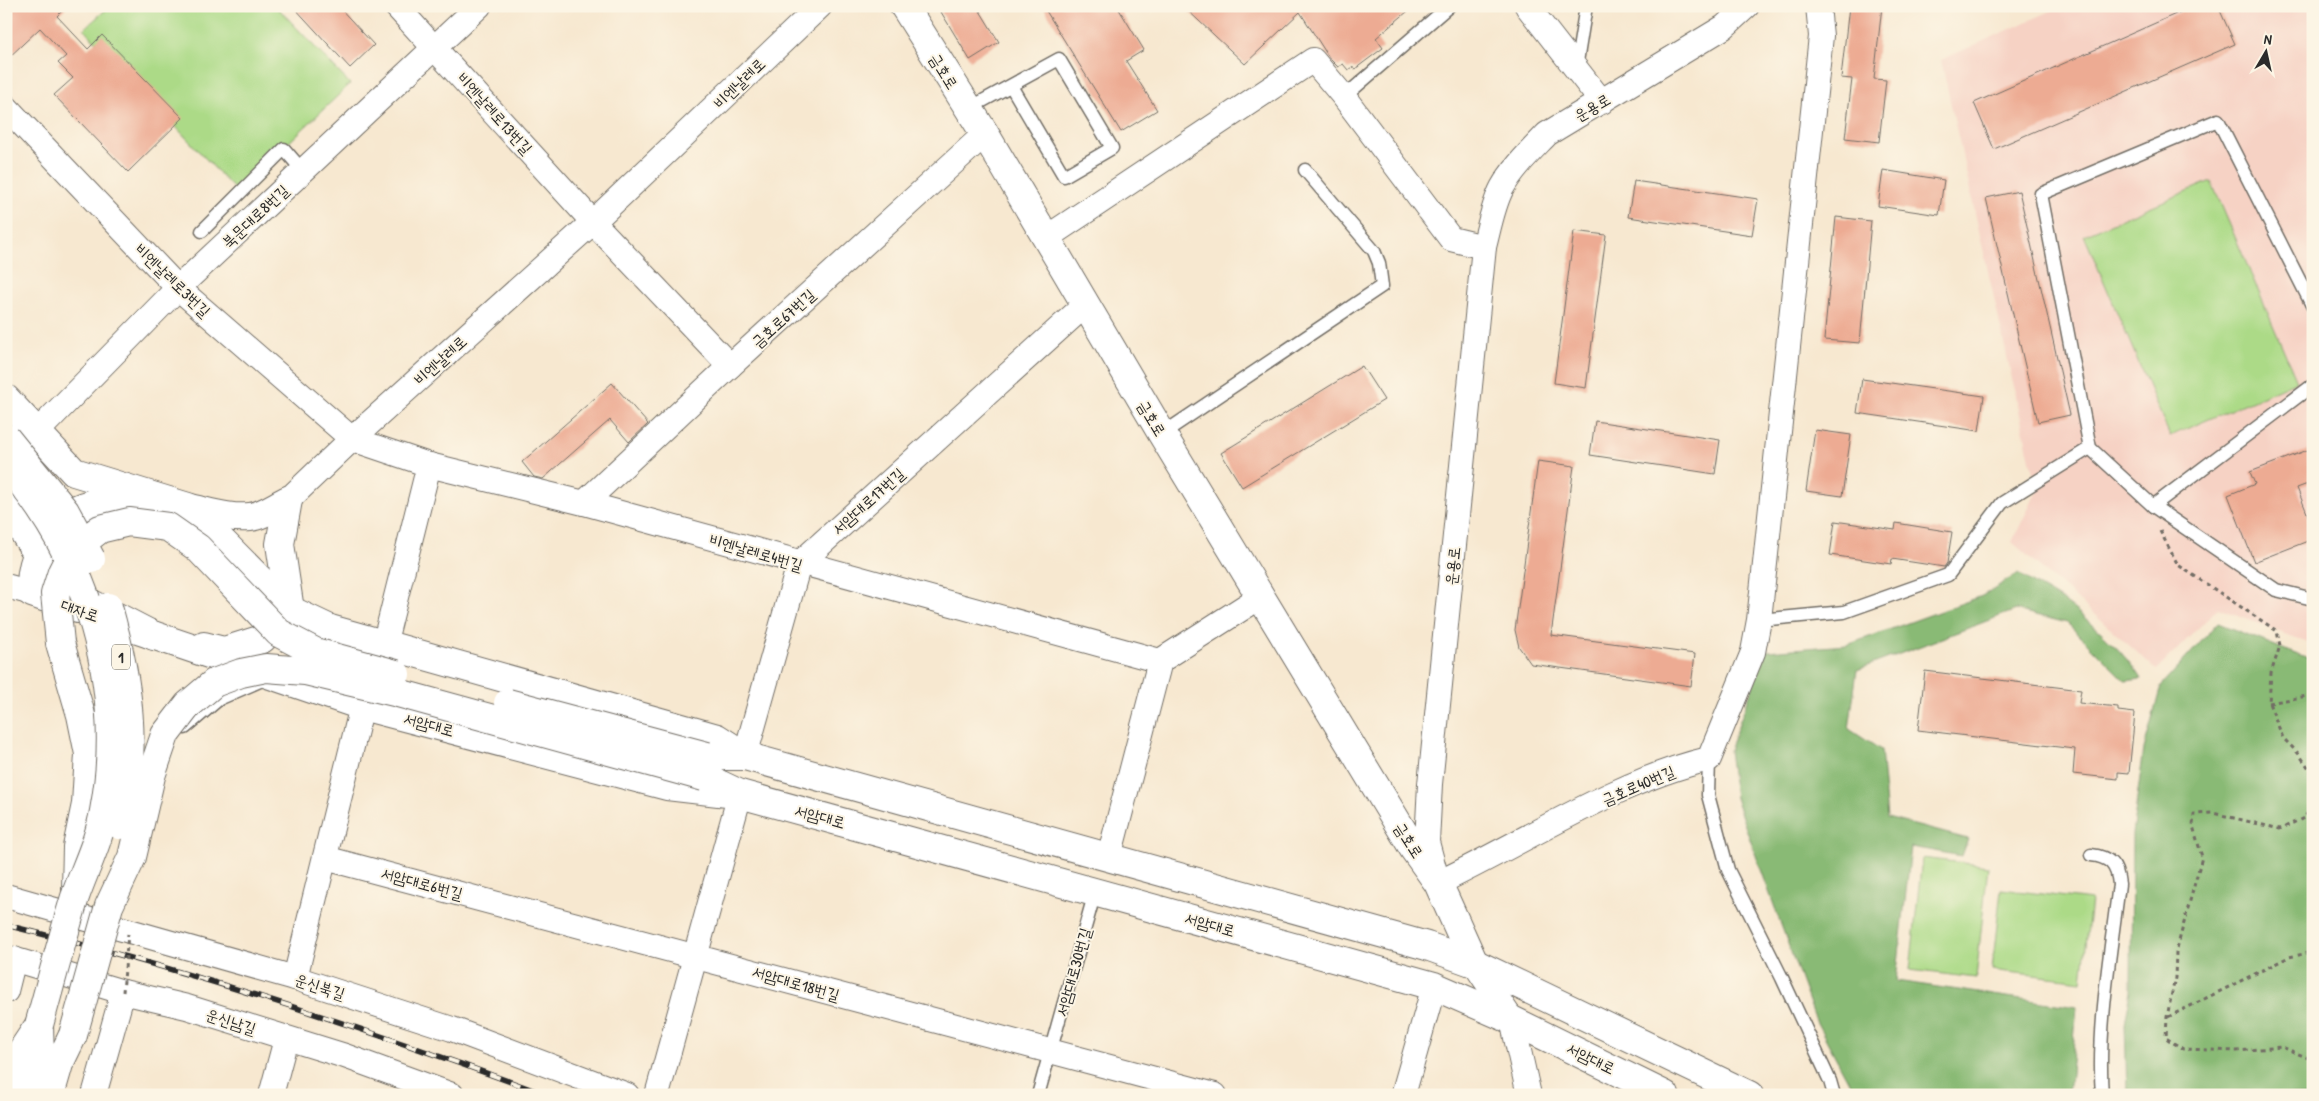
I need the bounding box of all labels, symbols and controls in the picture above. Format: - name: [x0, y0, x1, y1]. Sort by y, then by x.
- north arrow: [2242, 28, 2292, 78]
- text: N: [2263, 29, 2274, 49]
- street label: 금호로: [924, 49, 964, 93]
- street label: 비엔날레로: [708, 53, 770, 113]
- street label: 비엔날레로13번길: [452, 67, 538, 159]
- street label: 운용로: [1570, 88, 1614, 126]
- street label: 북문대로8번길: [217, 179, 293, 253]
- street label: 비엔날레로3번길: [130, 238, 216, 322]
- street label: 금호로67번길: [746, 283, 820, 353]
- street label: 비엔날레로: [409, 330, 471, 390]
- street label: 금호로: [1133, 396, 1171, 440]
- street label: 서암대로17번길: [827, 462, 909, 540]
- street label: 비엔날레로4번길: [707, 528, 805, 576]
- street label: 운용로: [1439, 546, 1465, 586]
- street label: 대자로: [58, 593, 102, 627]
- road number: 1: [112, 644, 130, 670]
- street label: 서암대로: [401, 707, 457, 741]
- street label: 금호로40번길: [1598, 760, 1678, 810]
- street label: 서암대로: [792, 799, 848, 833]
- street label: 금호로: [1389, 818, 1429, 862]
- street label: 서암대로6번길: [379, 862, 465, 904]
- street label: 서암대로: [1182, 906, 1238, 942]
- street label: 서암대로30번길: [1050, 925, 1096, 1019]
- street label: 서암대로18번길: [750, 960, 842, 1006]
- street label: 운신북길: [292, 968, 348, 1004]
- street label: 운신남길: [203, 1003, 259, 1039]
- street label: 서암대로: [1563, 1037, 1619, 1079]

